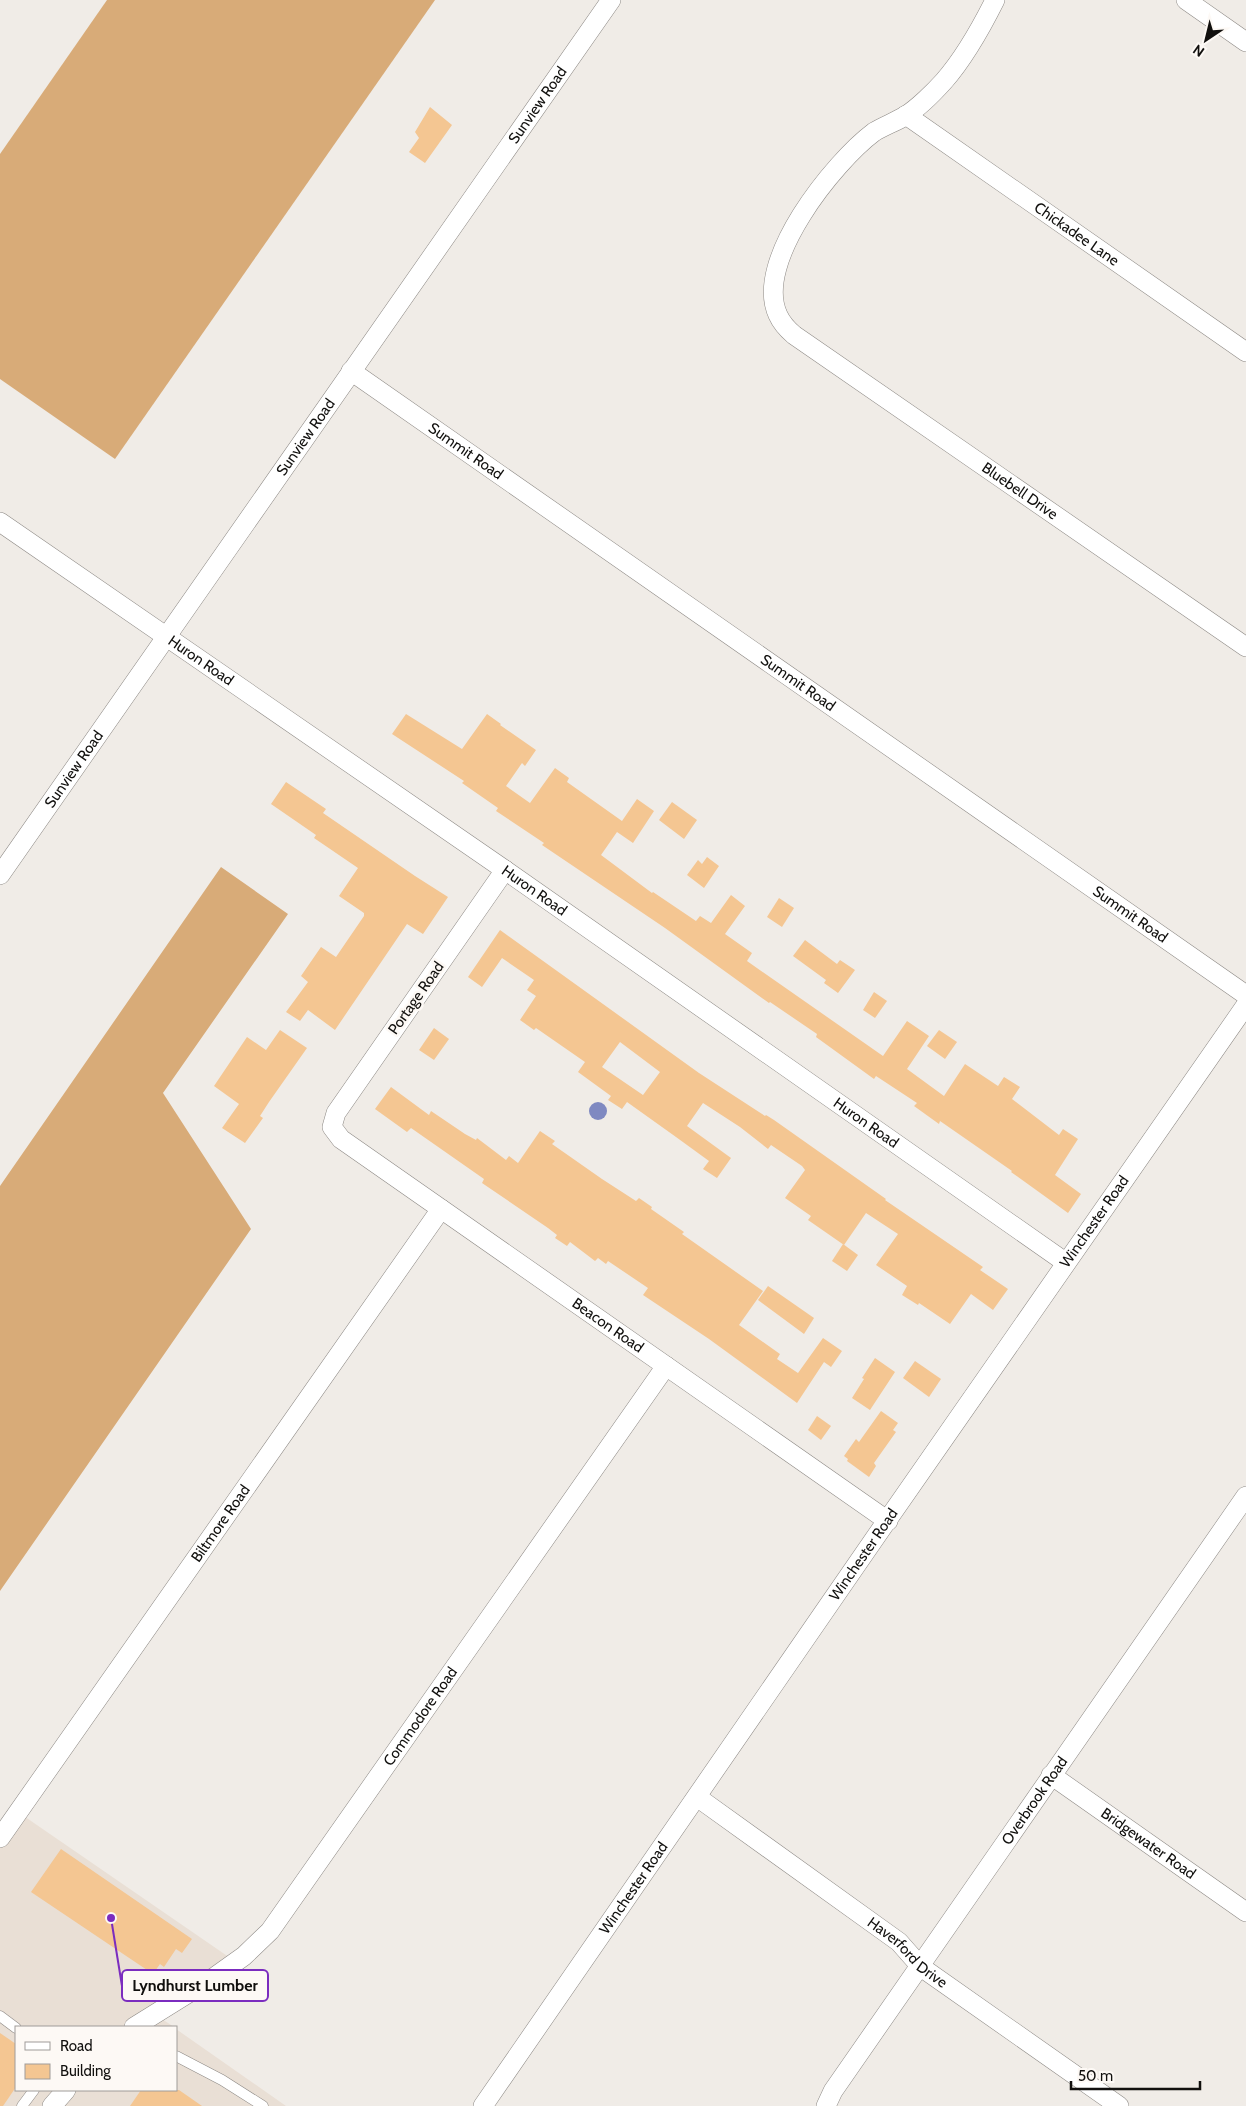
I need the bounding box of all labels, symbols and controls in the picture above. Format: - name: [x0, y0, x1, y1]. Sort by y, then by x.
- north arrow: [1181, 15, 1231, 65]
- text: N: [1189, 40, 1208, 61]
- street label: Sunview Road: [505, 63, 571, 147]
- street label: Chickadee Lane: [1031, 198, 1123, 270]
- street label: Sunview Road: [273, 395, 339, 479]
- street label: Summit Road: [425, 419, 507, 483]
- street label: Bluebell Drive: [979, 459, 1062, 524]
- street label: Huron Road: [165, 632, 237, 689]
- street label: Summit Road: [757, 650, 839, 715]
- street label: Sunview Road: [41, 727, 107, 811]
- street label: Huron Road: [498, 861, 570, 919]
- street label: Summit Road: [1089, 882, 1171, 947]
- street label: Portage Road: [384, 958, 448, 1038]
- street label: Huron Road: [830, 1094, 902, 1152]
- street label: Winchester Road: [1056, 1172, 1133, 1271]
- street label: Beacon Road: [569, 1294, 647, 1357]
- street label: Biltmore Road: [187, 1482, 254, 1566]
- street label: Winchester Road: [825, 1505, 902, 1604]
- street label: Commodore Road: [380, 1664, 461, 1769]
- street label: Overbrook Road: [998, 1753, 1071, 1848]
- street label: Bridgewater Road: [1098, 1804, 1199, 1883]
- street label: Winchester Road: [596, 1838, 672, 1938]
- street label: Haverford Drive: [864, 1913, 951, 1992]
- callout: Lyndhurst Lumber: [122, 1970, 268, 2001]
- text: Lyndhurst Lumber: [132, 1976, 258, 1995]
- legend: [15, 2026, 178, 2091]
- text: Road: [60, 2037, 93, 2055]
- scale bar: [1071, 2058, 1200, 2090]
- text: Building: [60, 2062, 111, 2080]
- text: 50 m: [1078, 2067, 1113, 2085]

